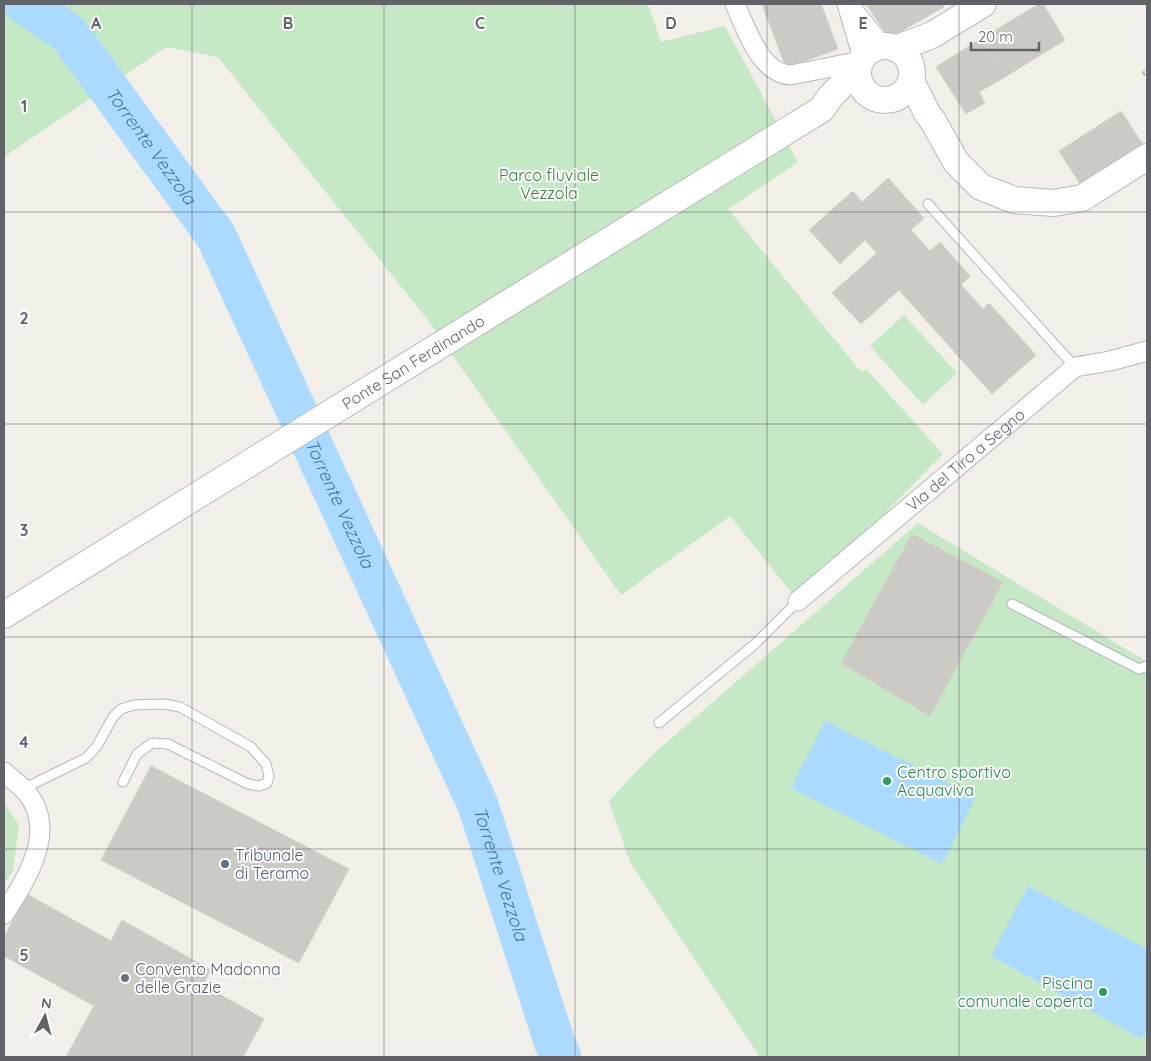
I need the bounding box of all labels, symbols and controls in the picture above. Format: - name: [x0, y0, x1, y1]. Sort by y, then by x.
- text: A: [91, 13, 102, 33]
- text: B: [283, 13, 293, 33]
- text: C: [475, 13, 485, 33]
- text: D: [665, 13, 677, 33]
- text: E: [858, 13, 868, 33]
- scale bar: [971, 20, 1038, 52]
- text: 20 m: [978, 27, 1013, 46]
- water label: Torrente Vezzola: [101, 83, 202, 210]
- text: 1: [21, 96, 27, 116]
- park label: Parco fluviale Vezzola: [499, 165, 599, 203]
- text: 2: [19, 308, 29, 328]
- street label: Ponte San Ferdinando: [338, 310, 488, 414]
- street label: Via del Tiro a Segno: [902, 404, 1029, 515]
- water label: Torrente Vezzola: [300, 436, 380, 573]
- text: 3: [20, 520, 28, 540]
- text: 4: [19, 732, 29, 752]
- place label: Centro sportivo Acquaviva: [897, 762, 1011, 800]
- marker: Centro sportivo Acquaviva: [881, 775, 893, 787]
- water label: Torrente Vezzola: [468, 804, 533, 945]
- place label: Tribunale di Teramo: [235, 845, 309, 883]
- marker: Tribunale di Teramo: [219, 858, 231, 870]
- text: 5: [19, 945, 29, 965]
- place label: Convento Madonna delle Grazie: [135, 959, 281, 997]
- marker: Convento Madonna delle Grazie: [119, 972, 131, 984]
- place label: Piscina comunale coperta: [958, 973, 1093, 1011]
- marker: Piscina comunale coperta: [1097, 986, 1109, 998]
- north arrow: [20, 991, 70, 1041]
- text: N: [40, 994, 53, 1013]

